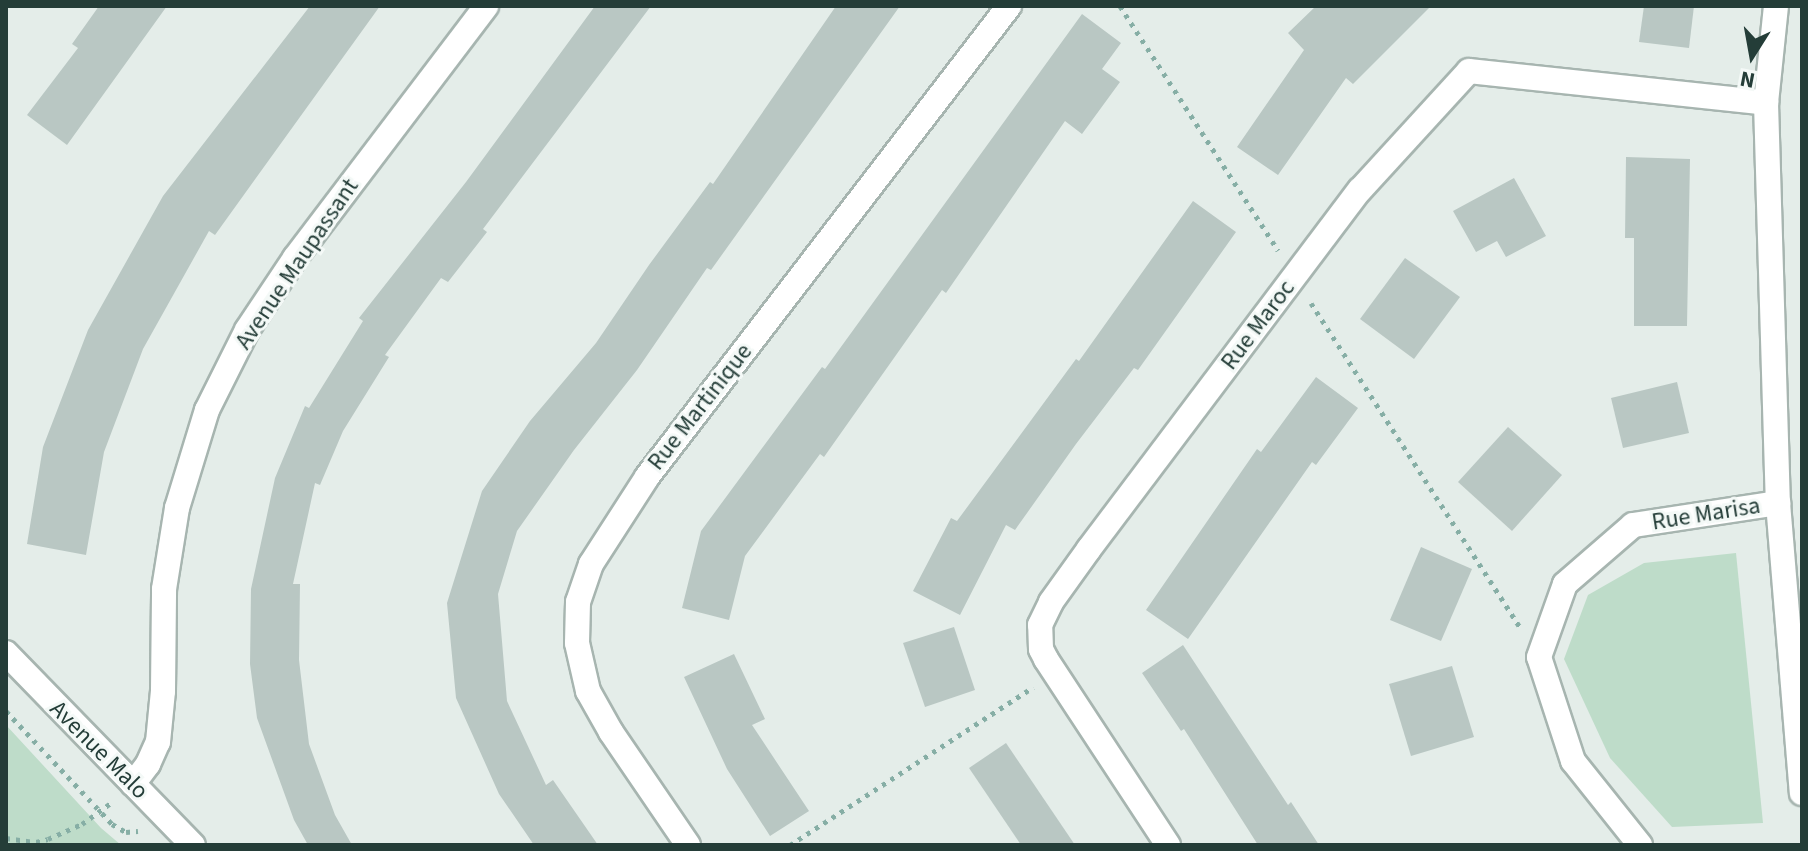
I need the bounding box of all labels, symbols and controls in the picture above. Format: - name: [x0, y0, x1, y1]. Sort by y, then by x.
- north arrow: [1712, 16, 1792, 96]
- text: N: [1737, 62, 1758, 97]
- street label: Avenue Maupassant: [229, 173, 365, 355]
- street label: Rue Maroc: [1215, 274, 1301, 376]
- street label: Rue Martinique: [642, 338, 758, 476]
- street label: Rue Marisa: [1650, 491, 1762, 537]
- street label: Avenue Malo: [44, 695, 154, 805]

